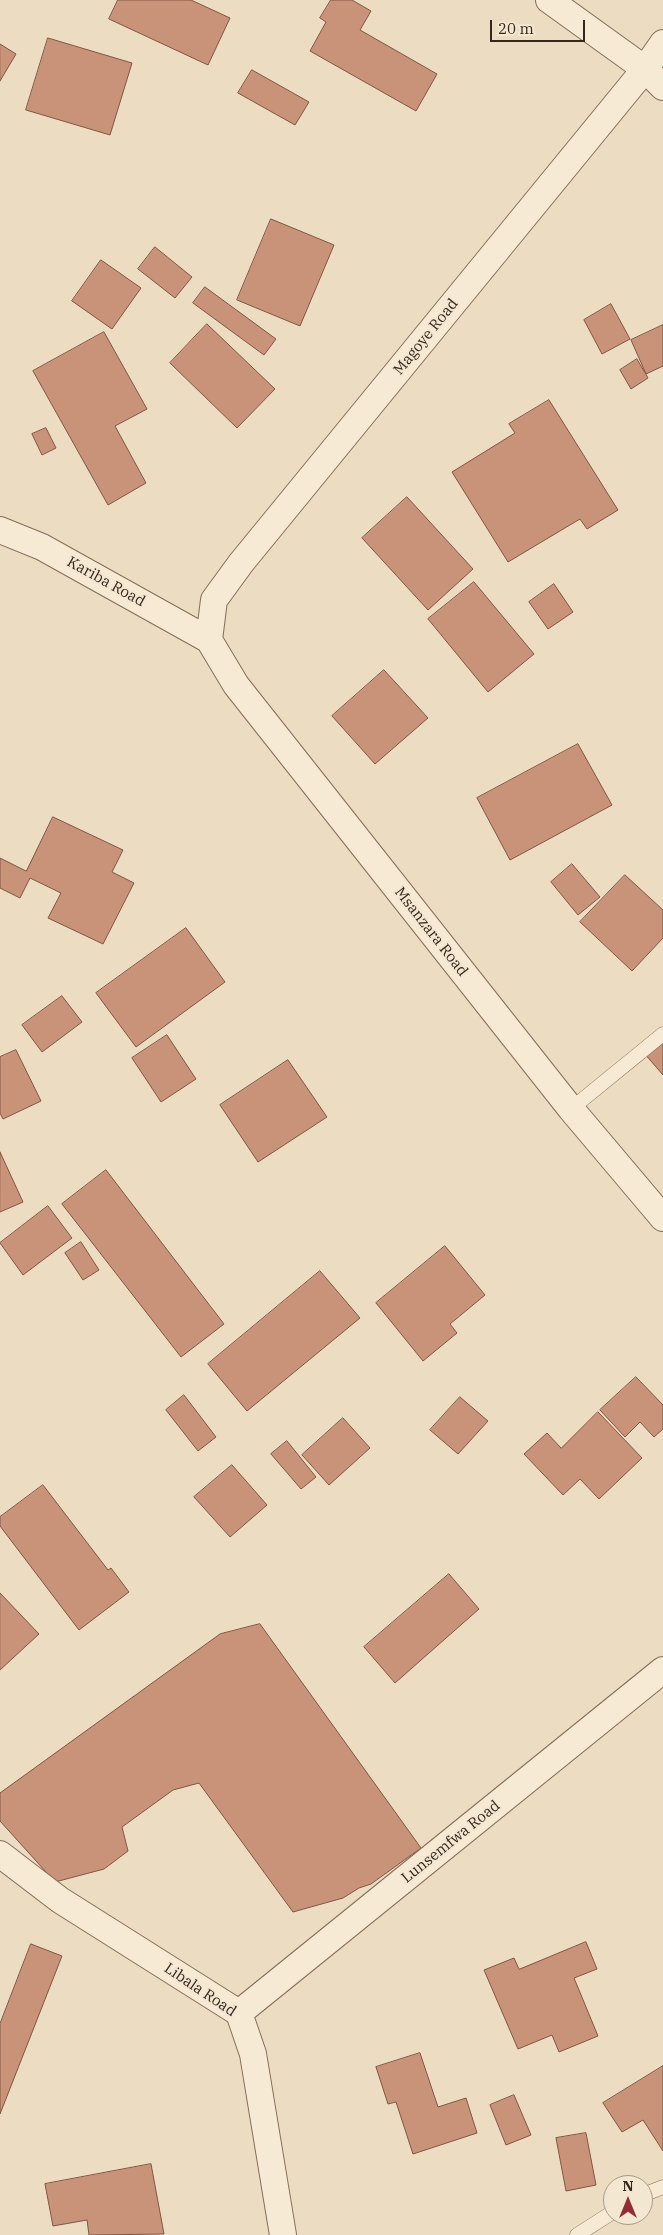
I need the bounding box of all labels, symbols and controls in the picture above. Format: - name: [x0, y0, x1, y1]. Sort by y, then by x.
- scale bar: [493, 10, 588, 42]
- text: 20 m: [498, 19, 534, 38]
- street label: Magoye Road: [390, 295, 462, 379]
- street label: Kariba Road: [64, 553, 148, 611]
- street label: Msanzara Road: [391, 884, 471, 980]
- street label: Lunsemfwa Road: [398, 1797, 504, 1887]
- street label: Libala Road: [161, 1959, 239, 2021]
- north arrow: [603, 2175, 653, 2225]
- text: N: [622, 2177, 634, 2195]

